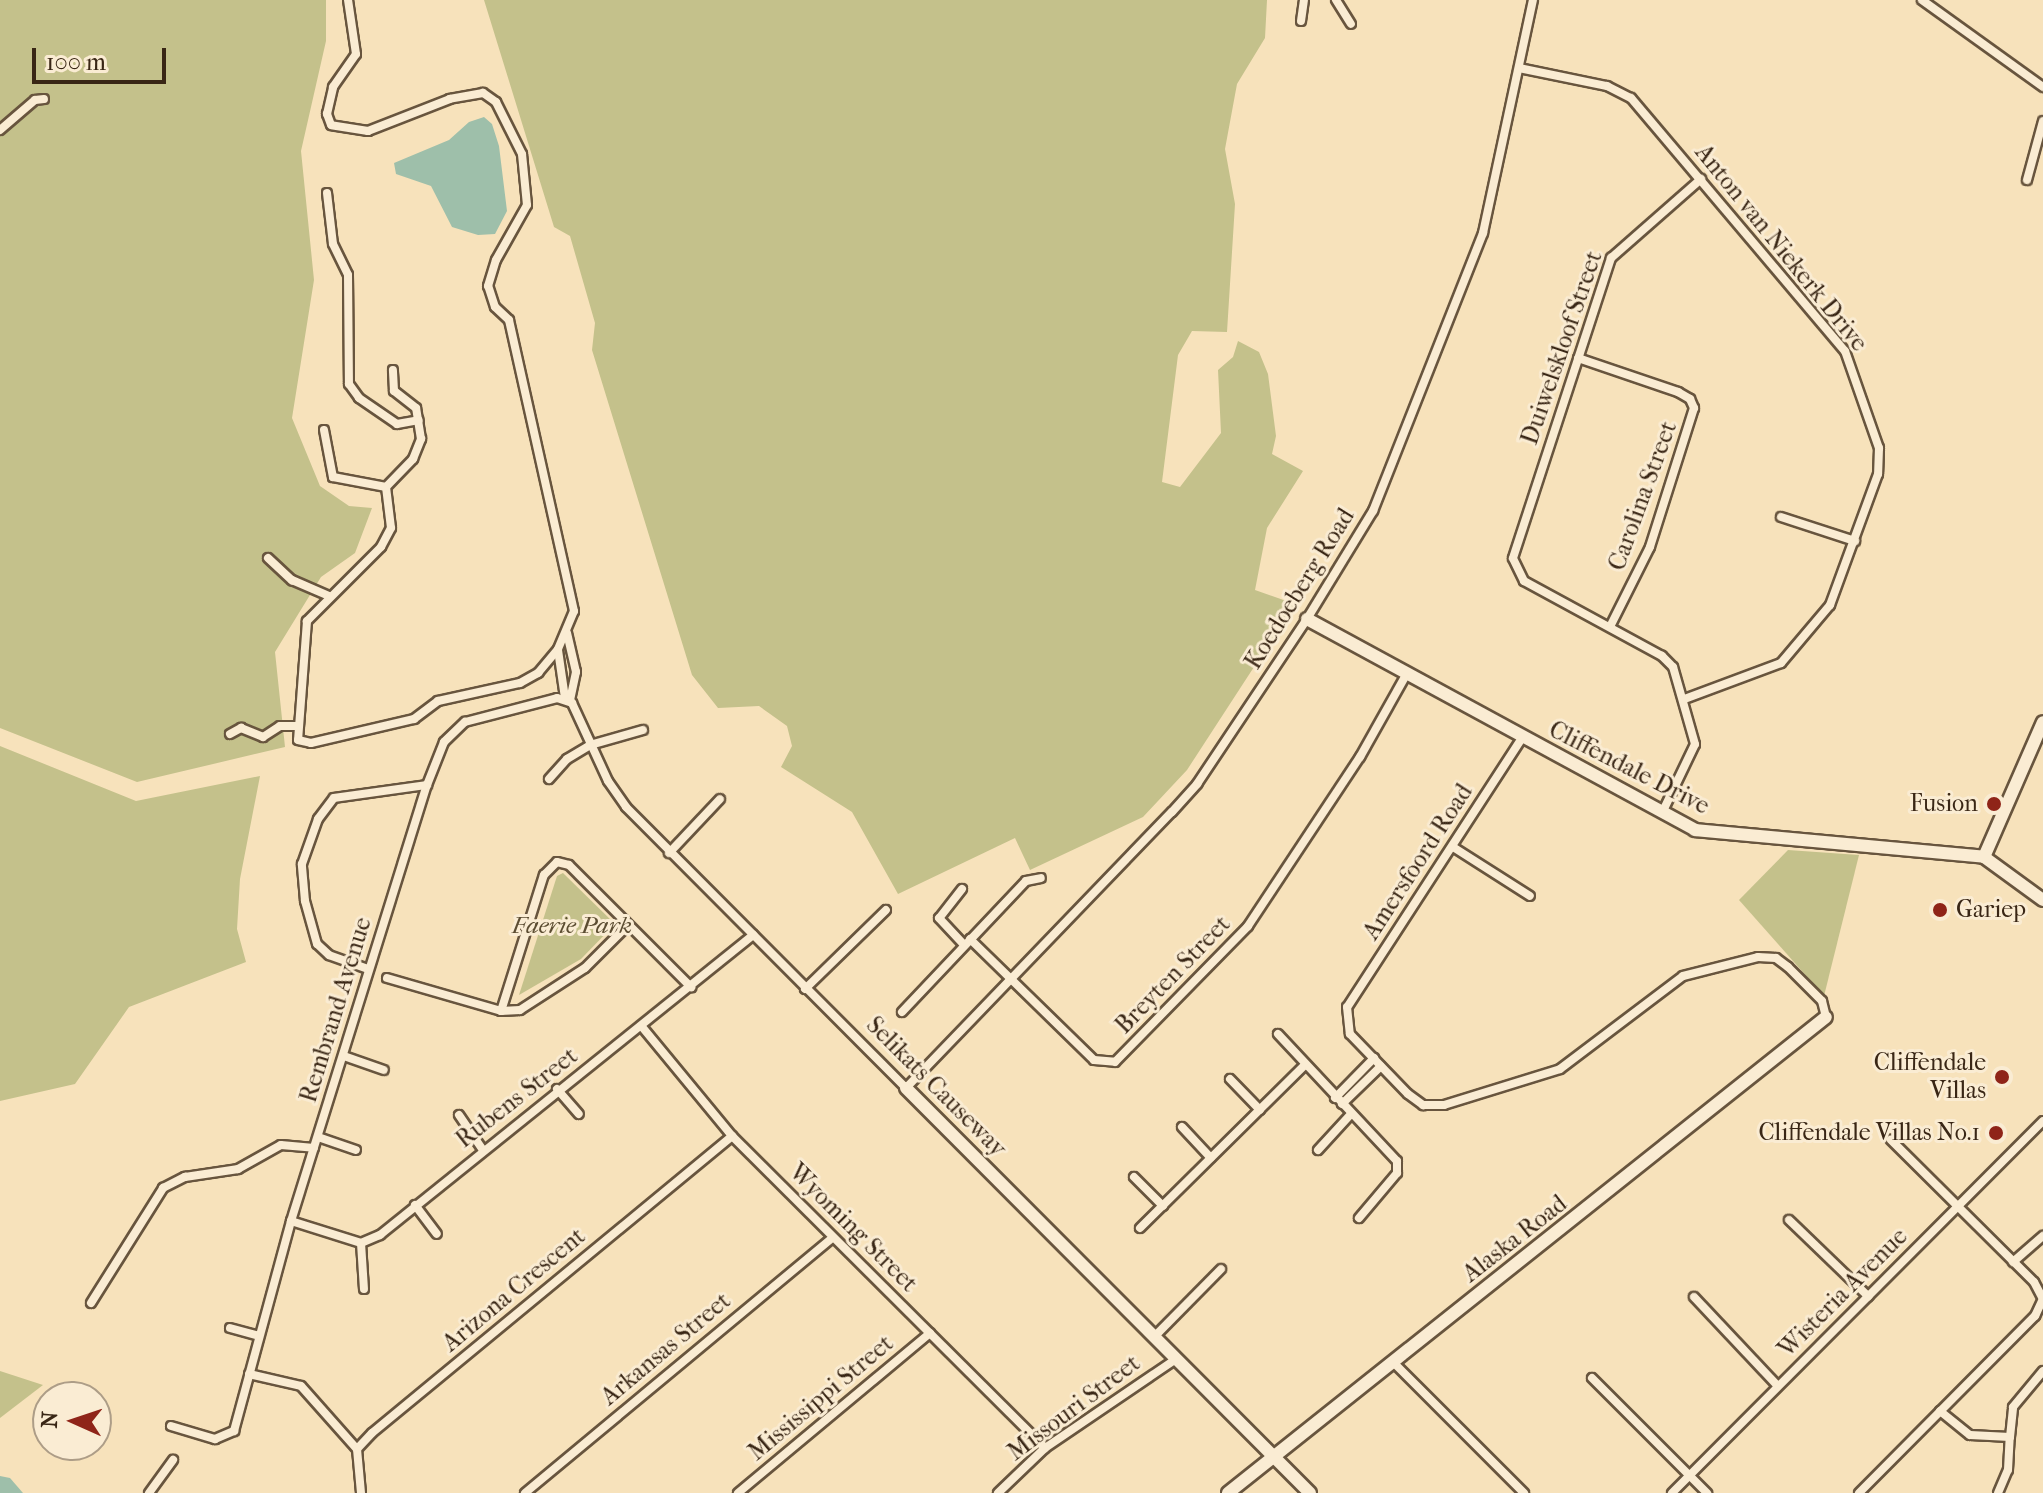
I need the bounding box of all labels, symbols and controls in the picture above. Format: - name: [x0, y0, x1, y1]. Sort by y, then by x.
- scale bar: [36, 32, 170, 82]
- text: 100 m: [46, 48, 106, 76]
- street label: Anton van Niekerk Drive: [1689, 139, 1873, 357]
- street label: Duiwelskloof Street: [1515, 247, 1609, 449]
- street label: Carolina Street: [1603, 418, 1683, 574]
- street label: Koedoeberg Road: [1239, 503, 1361, 675]
- street label: Cliffendale Drive: [1544, 715, 1714, 821]
- street label: Amersfoord Road: [1357, 779, 1479, 945]
- place label: Fusion: [1910, 790, 1978, 818]
- marker: Fusion: [1985, 795, 2003, 813]
- place label: Gariep: [1956, 896, 2026, 924]
- marker: Gariep: [1931, 901, 1949, 919]
- street label: Breyten Street: [1110, 910, 1236, 1040]
- park label: Faerie Park: [512, 912, 632, 940]
- street label: Rembrand Avenue: [294, 914, 378, 1106]
- street label: Selikats Causeway: [860, 1011, 1012, 1163]
- street label: Rubens Street: [451, 1042, 583, 1154]
- place label: Cliffendale Villas: [1874, 1049, 1986, 1105]
- marker: Cliffendale Villas: [1993, 1068, 2011, 1086]
- place label: Cliffendale Villas No.1: [1758, 1119, 1980, 1147]
- marker: Cliffendale Villas No.1: [1987, 1124, 2005, 1142]
- street label: Wyoming Street: [783, 1158, 923, 1298]
- street label: Alaska Road: [1457, 1189, 1573, 1289]
- street label: Arizona Crescent: [437, 1222, 591, 1358]
- street label: Wisteria Avenue: [1772, 1222, 1914, 1364]
- street label: Arkansas Street: [595, 1286, 737, 1412]
- street label: Mississippi Street: [743, 1329, 899, 1467]
- street label: Missouri Street: [1002, 1349, 1146, 1467]
- north arrow: [32, 1381, 112, 1461]
- text: N: [37, 1411, 63, 1429]

